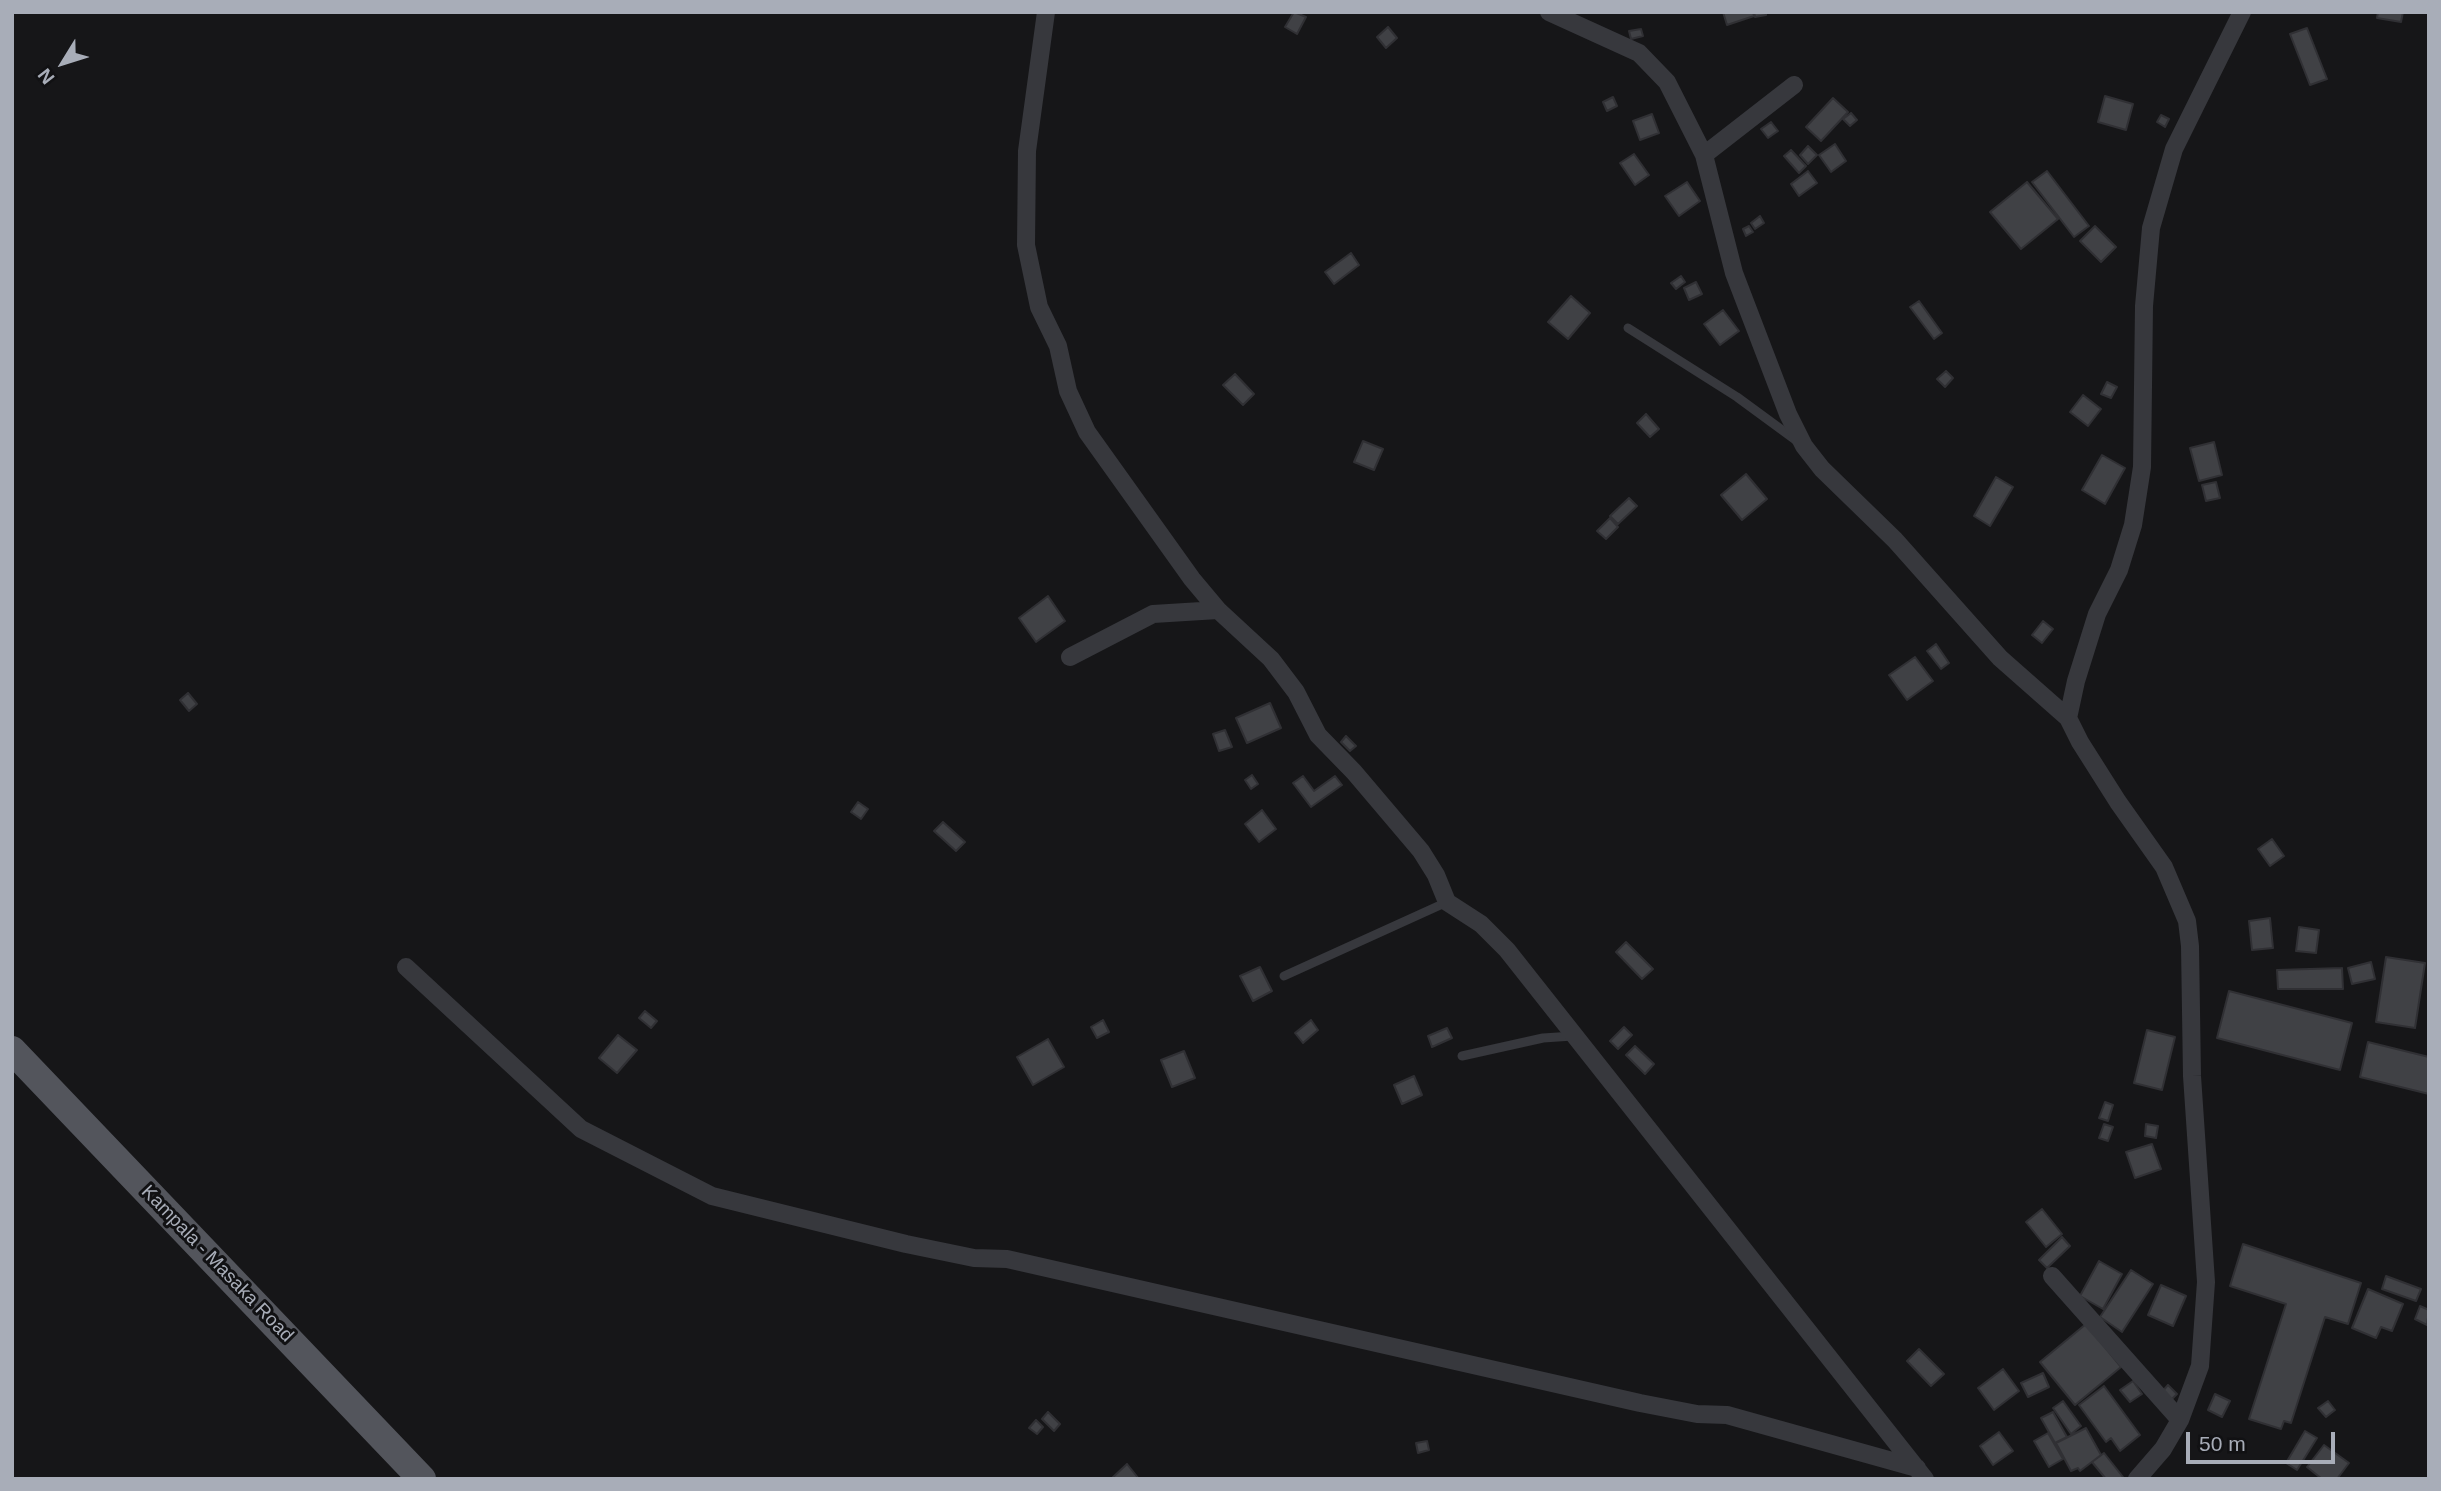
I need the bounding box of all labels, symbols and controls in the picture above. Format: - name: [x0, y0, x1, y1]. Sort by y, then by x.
- north arrow: [28, 28, 98, 98]
- text: N: [34, 64, 59, 88]
- street label: Kampala - Masaka Road: [136, 1181, 298, 1347]
- scale bar: [2189, 1418, 2338, 1462]
- text: 50 m: [2199, 1432, 2246, 1455]

